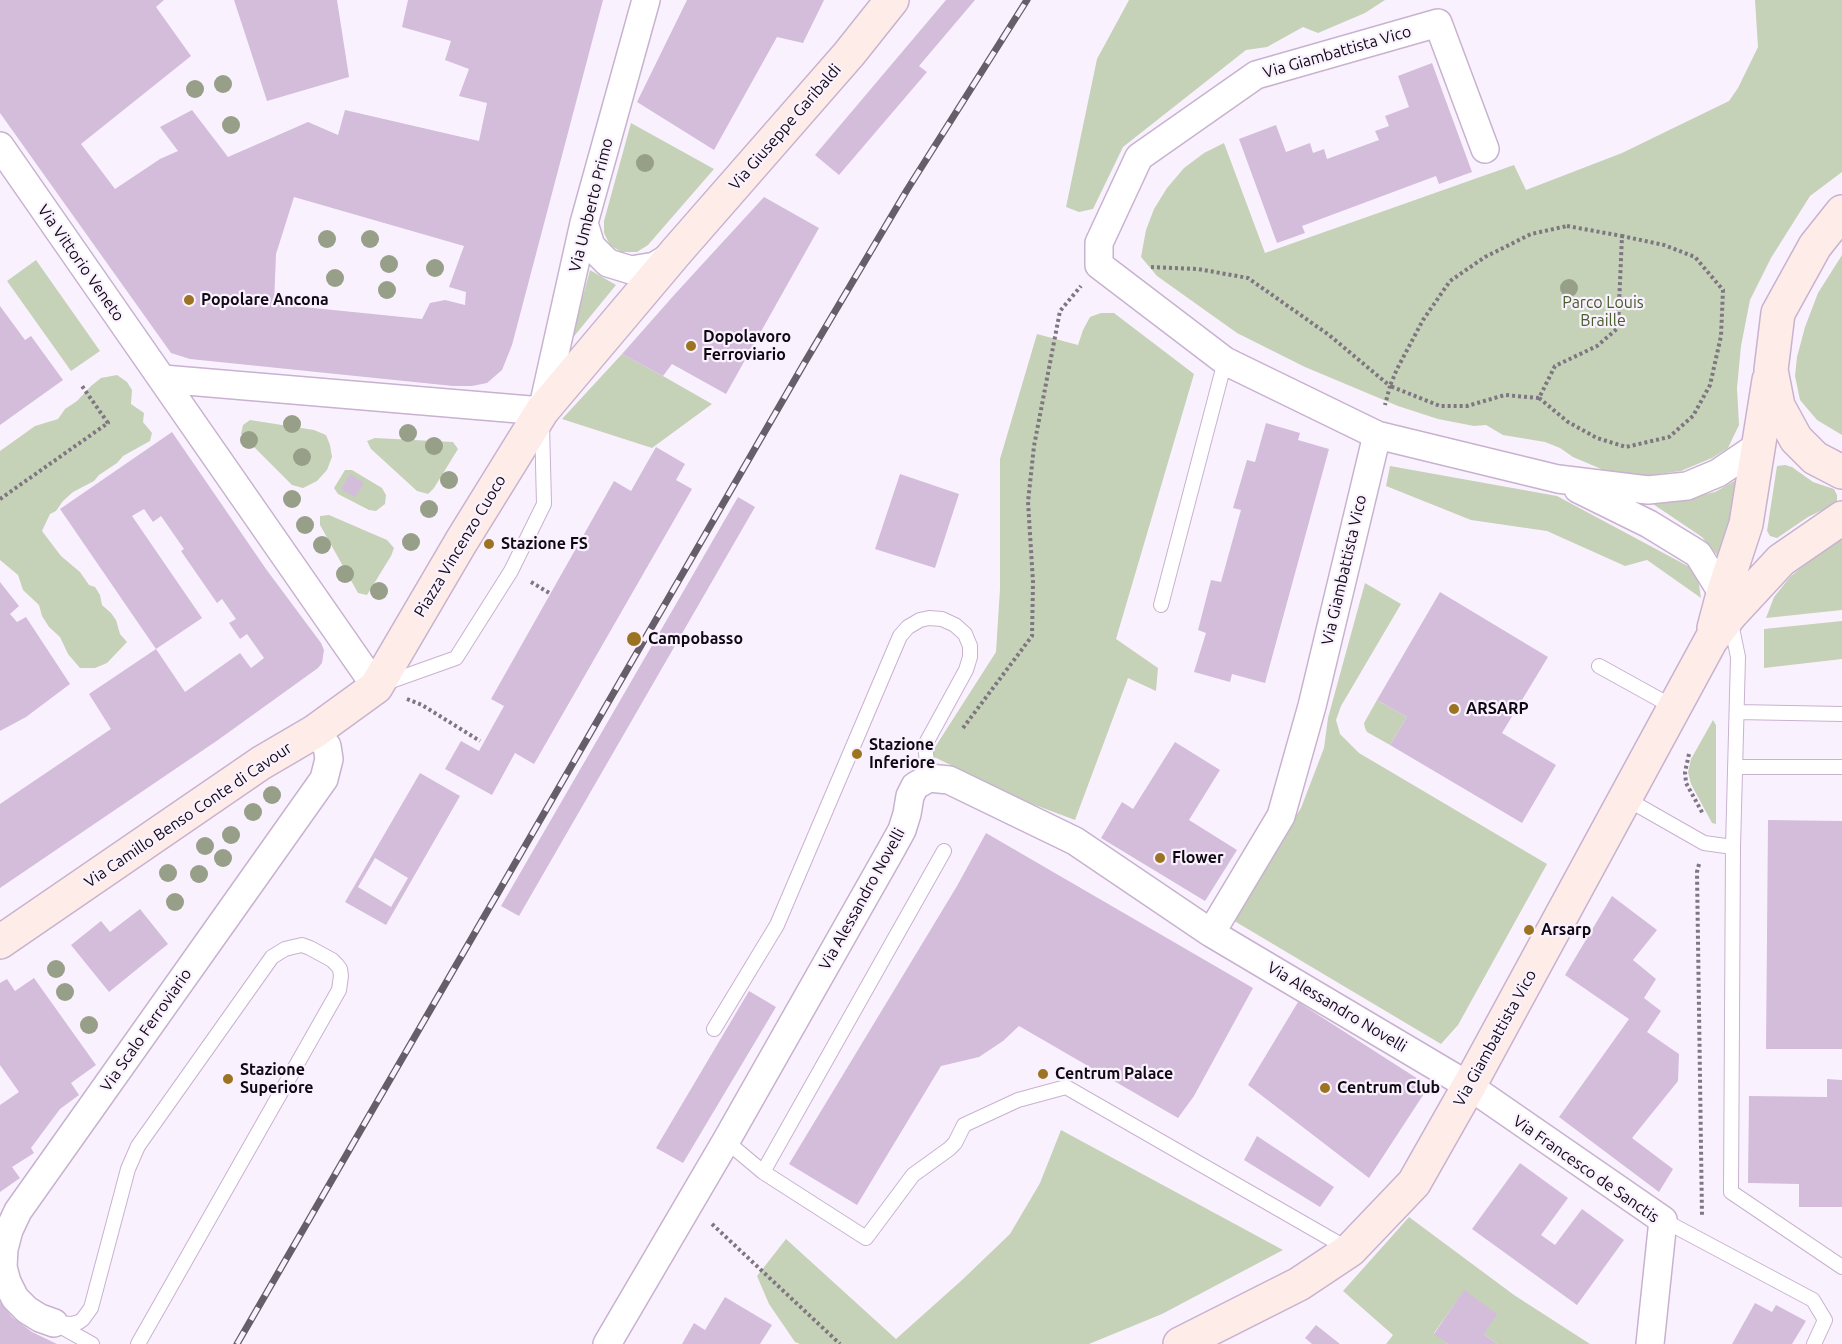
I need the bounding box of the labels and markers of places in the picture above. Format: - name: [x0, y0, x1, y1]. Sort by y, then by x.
- place label: Popolare Ancona: [201, 290, 329, 310]
- marker: Popolare Ancona: [182, 293, 196, 307]
- place label: Dopolavoro Ferroviario: [703, 327, 791, 365]
- marker: Dopolavoro Ferroviario: [684, 339, 698, 353]
- place label: Stazione FS: [501, 534, 588, 554]
- marker: Stazione FS: [482, 537, 496, 551]
- place label: Campobasso: [648, 629, 743, 649]
- marker: Campobasso: [625, 630, 643, 648]
- place label: ARSARP: [1466, 699, 1529, 719]
- marker: ARSARP: [1447, 702, 1461, 716]
- place label: Stazione Inferiore: [869, 735, 935, 773]
- marker: Stazione Inferiore: [850, 747, 864, 761]
- place label: Flower: [1172, 848, 1223, 868]
- marker: Flower: [1153, 851, 1167, 865]
- place label: Arsarp: [1541, 920, 1591, 940]
- marker: Arsarp: [1522, 923, 1536, 937]
- place label: Stazione Superiore: [240, 1060, 314, 1098]
- place label: Centrum Palace: [1055, 1064, 1173, 1084]
- marker: Centrum Palace: [1036, 1067, 1050, 1081]
- marker: Stazione Superiore: [221, 1072, 235, 1086]
- place label: Centrum Club: [1337, 1078, 1440, 1098]
- marker: Centrum Club: [1318, 1081, 1332, 1095]

